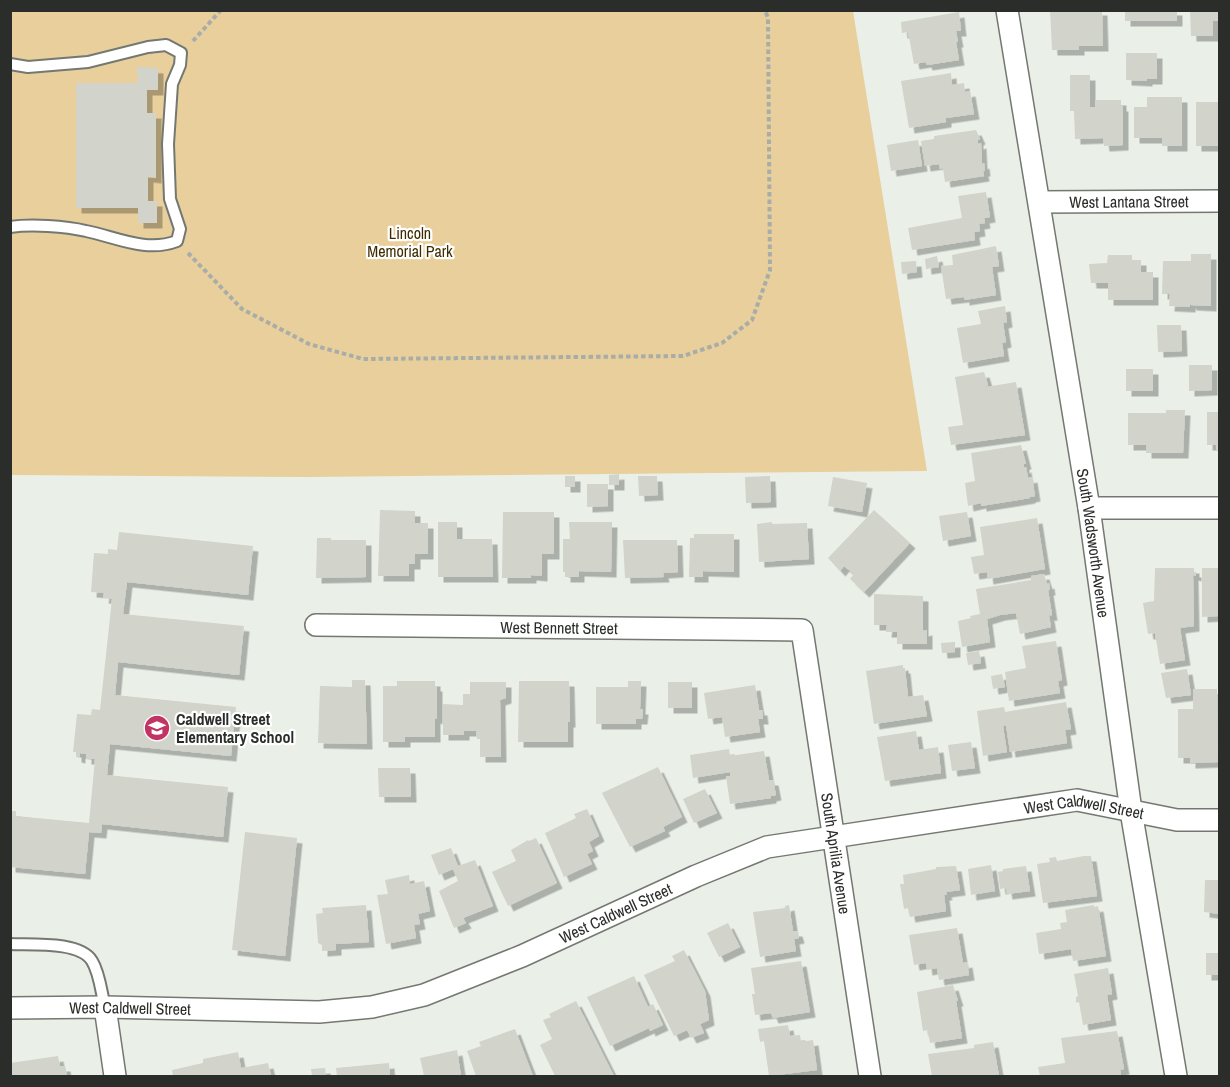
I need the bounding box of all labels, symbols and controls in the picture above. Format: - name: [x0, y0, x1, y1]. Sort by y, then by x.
- street label: West Lantana Street: [1069, 190, 1189, 213]
- park label: Lincoln Memorial Park: [367, 222, 453, 262]
- street label: South Wadsworth Avenue: [1072, 467, 1115, 619]
- street label: West Bennett Street: [500, 616, 618, 639]
- place label: Caldwell Street Elementary School: [176, 708, 294, 748]
- school or university icon: Caldwell Street Elementary School: [142, 713, 172, 743]
- street label: West Caldwell Street: [1022, 789, 1146, 824]
- street label: South Aprilia Avenue: [816, 791, 856, 916]
- street label: West Caldwell Street: [556, 877, 676, 948]
- street label: West Caldwell Street: [69, 996, 191, 1020]

